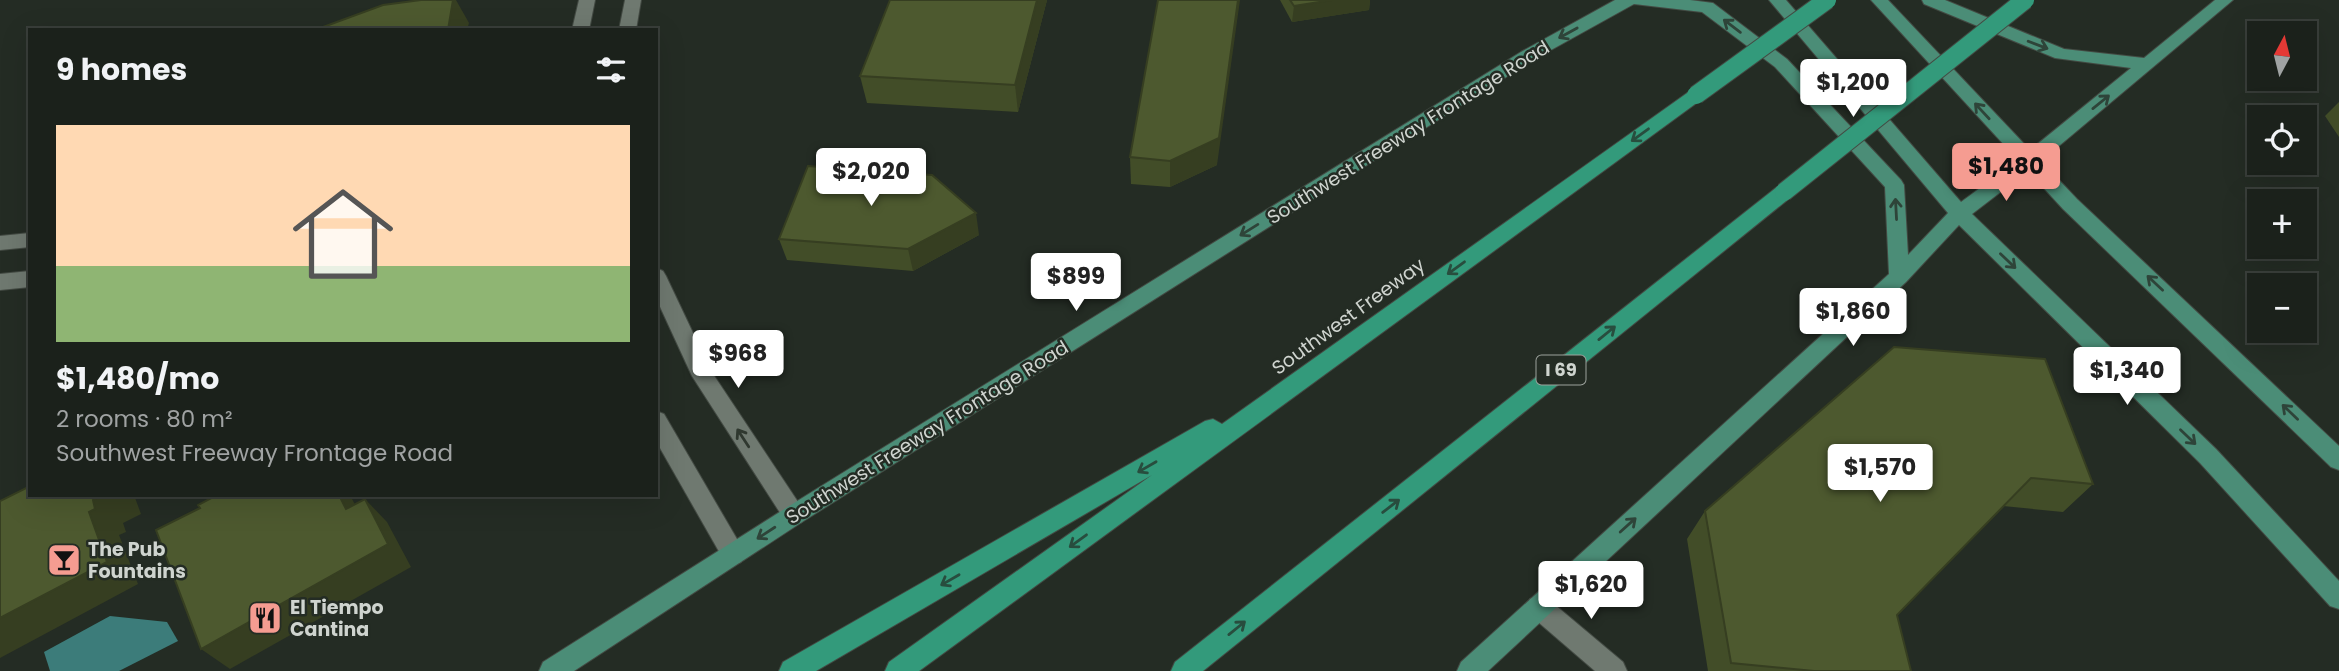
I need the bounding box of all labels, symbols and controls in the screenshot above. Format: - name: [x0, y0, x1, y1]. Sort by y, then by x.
- one-way arrow: [1723, 18, 1742, 33]
- north arrow: [2247, 21, 2317, 91]
- map controls: [2247, 21, 2317, 343]
- one-way arrow: [1559, 26, 1579, 40]
- street label: Southwest Freeway Frontage Road: [1262, 34, 1555, 231]
- one-way arrow: [2026, 40, 2048, 53]
- text: 9 homes: [56, 48, 187, 91]
- icon: filters: [592, 51, 630, 89]
- pin: $1,200: [1796, 60, 1910, 119]
- text: $1,200: [1816, 66, 1890, 98]
- one-way arrow: [2091, 95, 2110, 110]
- one-way arrow: [1974, 103, 1991, 120]
- button: locate: [2247, 105, 2317, 175]
- one-way arrow: [1631, 128, 1650, 142]
- pin: $1,480: [1949, 144, 2063, 203]
- pin: $2,020: [814, 148, 928, 208]
- text: $1,480: [1968, 150, 2044, 182]
- text: $2,020: [832, 155, 910, 187]
- icon: home: [280, 171, 406, 297]
- button: +: [2247, 189, 2317, 259]
- one-way arrow: [1889, 198, 1902, 221]
- one-way arrow: [1240, 223, 1260, 237]
- street label: Southwest Freeway: [1266, 251, 1431, 381]
- one-way arrow: [1999, 252, 2016, 269]
- pin: $899: [1035, 254, 1117, 313]
- text: $899: [1047, 260, 1105, 292]
- one-way arrow: [1447, 261, 1466, 275]
- button: −: [2247, 273, 2317, 343]
- one-way arrow: [2147, 275, 2164, 292]
- pin: $1,860: [1796, 288, 1910, 348]
- text: $1,860: [1816, 295, 1890, 327]
- one-way arrow: [1598, 326, 1616, 341]
- pin: $968: [697, 330, 779, 390]
- street label: Southwest Freeway Frontage Road: [781, 334, 1074, 531]
- text: $968: [709, 337, 767, 369]
- pin: $1,340: [2070, 348, 2184, 407]
- text: $1,340: [2090, 354, 2164, 386]
- road number: I 69: [1536, 356, 1586, 384]
- text: $1,480/mo: [56, 357, 219, 400]
- text: 2 rooms · 80 m²: [56, 403, 233, 435]
- one-way arrow: [2282, 404, 2299, 421]
- one-way arrow: [736, 428, 750, 448]
- one-way arrow: [2179, 429, 2196, 446]
- text: Southwest Freeway Frontage Road: [56, 437, 453, 469]
- pin: $1,570: [1823, 444, 1937, 504]
- text: $1,570: [1844, 451, 1916, 483]
- one-way arrow: [1137, 461, 1158, 474]
- one-way arrow: [1381, 498, 1400, 513]
- one-way arrow: [1619, 517, 1637, 533]
- one-way arrow: [757, 526, 777, 540]
- one-way arrow: [1069, 534, 1088, 548]
- place label: The Pub Fountains: [88, 536, 186, 585]
- bar icon: The Pub Fountains: [45, 541, 83, 579]
- pin: $1,620: [1534, 562, 1648, 621]
- text: $1,620: [1554, 568, 1628, 600]
- one-way arrow: [940, 573, 960, 587]
- place label: El Tiempo Cantina: [290, 594, 384, 643]
- restaurant icon: El Tiempo Cantina: [246, 599, 284, 637]
- one-way arrow: [1228, 621, 1246, 636]

